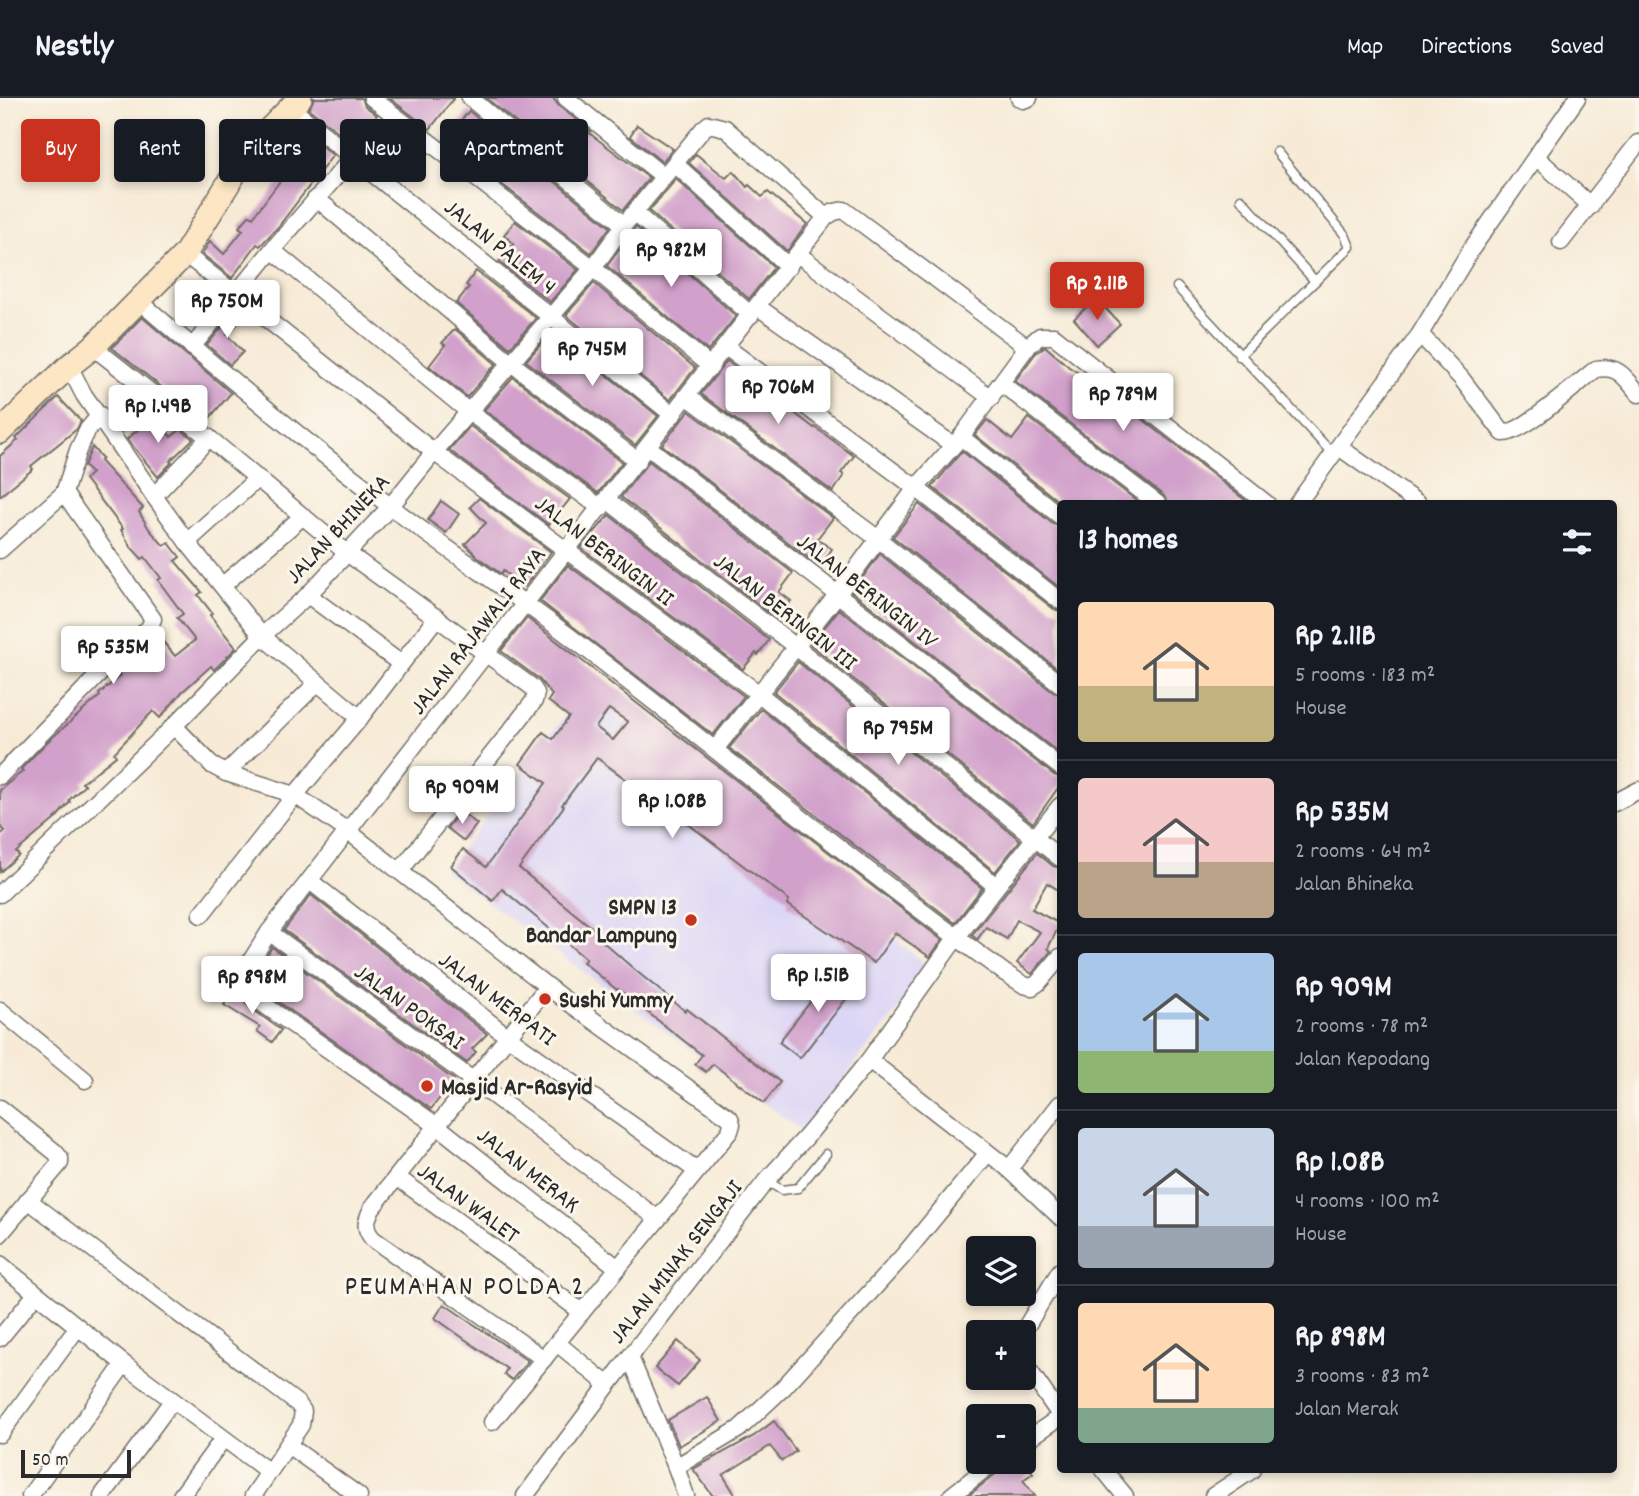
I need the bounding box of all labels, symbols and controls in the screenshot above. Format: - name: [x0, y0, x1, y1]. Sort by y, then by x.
- text: Nestly: [35, 25, 113, 72]
- text: Map: [1347, 31, 1383, 65]
- text: Directions: [1421, 31, 1512, 65]
- text: Saved: [1550, 31, 1604, 65]
- chip: Buy: [21, 119, 100, 182]
- chip: Rent: [114, 119, 205, 182]
- chip: Filters: [219, 119, 326, 182]
- chip: New: [340, 119, 426, 182]
- chip: Apartment: [440, 119, 588, 182]
- street label: JALAN PALEM 4: [435, 192, 563, 304]
- pin: Rp 982M: [606, 230, 736, 289]
- text: Rp 982M: [636, 235, 706, 268]
- pin: Rp 2.11B: [1025, 262, 1169, 322]
- text: Rp 2.11B: [1066, 268, 1128, 301]
- pin: Rp 750M: [162, 280, 292, 340]
- text: Rp 750M: [191, 286, 263, 319]
- pin: Rp 745M: [527, 328, 657, 388]
- text: Rp 745M: [557, 334, 627, 367]
- pin: Rp 706M: [713, 366, 843, 426]
- text: Rp 706M: [741, 372, 815, 405]
- pin: Rp 789M: [1058, 374, 1188, 433]
- text: Rp 789M: [1088, 379, 1158, 412]
- pin: Rp 1.49B: [86, 386, 230, 445]
- text: Rp 1.49B: [125, 391, 191, 424]
- street label: JALAN BHINEKA: [279, 467, 399, 593]
- street label: JALAN BERINGIN II: [526, 489, 681, 617]
- text: 13 homes: [1078, 521, 1178, 564]
- icon: filters: [1558, 523, 1596, 561]
- street label: JALAN BERINGIN IV: [788, 526, 944, 659]
- street label: JALAN RAJAWALI RAYA: [403, 541, 556, 723]
- street label: JALAN BERINGIN III: [705, 546, 864, 681]
- text: Rp 2.11B: [1295, 617, 1376, 660]
- pin: Rp 535M: [48, 626, 178, 686]
- icon: home: [1134, 630, 1218, 714]
- text: Rp 535M: [77, 632, 149, 665]
- text: 5 rooms · 183 m²: [1295, 660, 1435, 693]
- text: House: [1295, 693, 1347, 726]
- pin: Rp 795M: [833, 708, 963, 767]
- text: Rp 795M: [863, 713, 933, 746]
- pin: Rp 909M: [397, 766, 527, 826]
- text: Rp 909M: [425, 772, 499, 805]
- pin: Rp 1.08B: [600, 780, 744, 840]
- text: Rp 1.08B: [638, 786, 706, 819]
- text: Rp 535M: [1295, 793, 1389, 836]
- icon: home: [1134, 806, 1218, 890]
- text: 2 rooms · 64 m²: [1295, 836, 1431, 869]
- text: Jalan Bhineka: [1295, 869, 1413, 902]
- place label: SMPN 13 Bandar Lampung: [526, 892, 677, 954]
- marker: SMPN 13 Bandar Lampung: [683, 912, 699, 928]
- street label: JALAN MERPATI: [430, 945, 563, 1056]
- pin: Rp 1.51B: [746, 954, 890, 1014]
- pin: Rp 898M: [187, 956, 317, 1016]
- street label: JALAN POKSAI: [346, 957, 471, 1060]
- text: Rp 1.51B: [787, 960, 849, 993]
- text: Rp 898M: [217, 962, 287, 995]
- text: Rp 909M: [1295, 968, 1392, 1011]
- icon: home: [1134, 981, 1218, 1065]
- place label: Sushi Yummy: [559, 985, 674, 1019]
- marker: Sushi Yummy: [537, 991, 553, 1007]
- text: 2 rooms · 78 m²: [1295, 1011, 1428, 1044]
- text: Jalan Kepodang: [1295, 1044, 1430, 1077]
- place label: Masjid Ar-Rasyid: [441, 1072, 593, 1106]
- marker: Masjid Ar-Rasyid: [419, 1078, 435, 1094]
- street label: JALAN MERAK: [468, 1120, 586, 1223]
- text: Rp 1.08B: [1295, 1143, 1384, 1186]
- street label: JALAN WALET: [409, 1156, 526, 1253]
- icon: home: [1134, 1156, 1218, 1240]
- street label: JALAN MINAK SENGAJI: [602, 1173, 753, 1352]
- text: 4 rooms · 100 m²: [1295, 1186, 1440, 1219]
- text: House: [1295, 1219, 1347, 1252]
- map controls: [966, 1236, 1036, 1474]
- button: layers: [966, 1236, 1036, 1306]
- district label: PEUMAHAN POLDA 2: [344, 1269, 586, 1309]
- text: Rp 898M: [1295, 1318, 1386, 1361]
- button: +: [966, 1320, 1036, 1390]
- icon: home: [1134, 1331, 1218, 1415]
- text: 3 rooms · 83 m²: [1295, 1361, 1430, 1394]
- text: Jalan Merak: [1295, 1394, 1399, 1427]
- button: −: [966, 1404, 1036, 1474]
- scale bar: [21, 1447, 131, 1479]
- text: 50 m: [32, 1448, 69, 1475]

